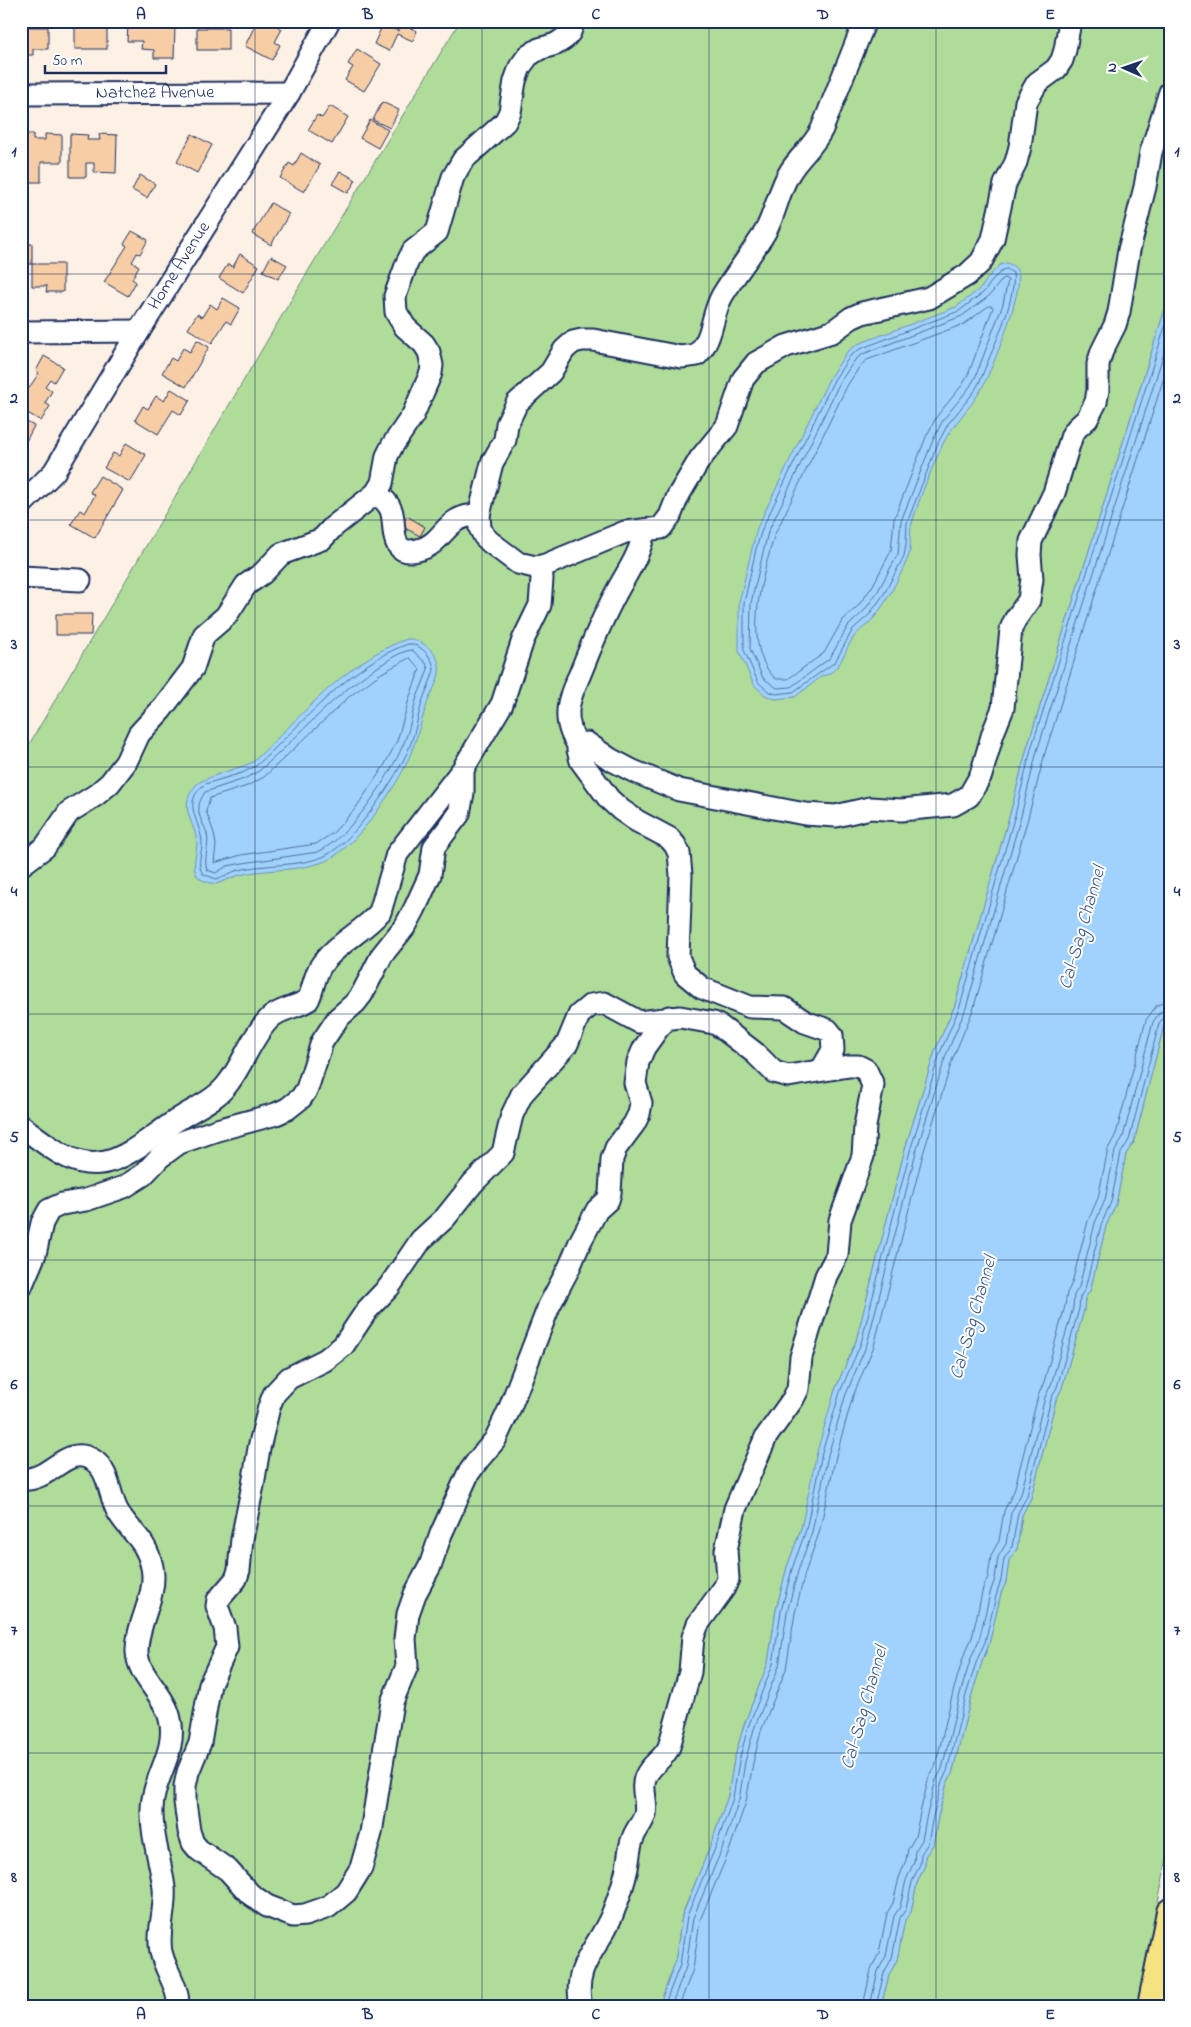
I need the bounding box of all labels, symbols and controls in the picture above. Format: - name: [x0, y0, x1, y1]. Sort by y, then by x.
- text: A: [136, 3, 146, 27]
- text: B: [362, 3, 374, 27]
- text: C: [592, 3, 601, 27]
- text: D: [816, 3, 829, 27]
- text: E: [1045, 3, 1055, 27]
- scale bar: [45, 42, 166, 74]
- north arrow: [1098, 42, 1148, 92]
- text: 50 m: [52, 50, 83, 72]
- text: N: [1102, 63, 1123, 73]
- street label: Natchez Avenue: [96, 80, 215, 107]
- text: 1: [11, 140, 17, 164]
- text: 1: [1174, 140, 1180, 164]
- street label: Home Avenue: [142, 216, 218, 315]
- text: 2: [9, 387, 18, 411]
- text: 2: [1172, 387, 1181, 411]
- text: 3: [10, 633, 18, 657]
- text: 3: [1173, 633, 1181, 657]
- water label: Cal-Sag Channel: [1053, 861, 1115, 993]
- text: 4: [10, 880, 18, 904]
- text: 4: [1173, 880, 1181, 904]
- text: 5: [9, 1126, 19, 1150]
- text: 5: [1172, 1126, 1182, 1150]
- water label: Cal-Sag Channel: [944, 1251, 1006, 1383]
- text: 6: [9, 1373, 18, 1397]
- text: 6: [1172, 1373, 1181, 1397]
- text: 7: [11, 1619, 18, 1643]
- text: 7: [1174, 1619, 1181, 1643]
- water label: Cal-Sag Channel: [835, 1641, 897, 1773]
- text: 8: [10, 1866, 17, 1890]
- text: 8: [1173, 1866, 1180, 1890]
- text: A: [136, 2003, 146, 2027]
- text: B: [362, 2003, 374, 2027]
- text: C: [592, 2003, 601, 2027]
- text: D: [816, 2003, 829, 2027]
- text: E: [1045, 2003, 1055, 2027]

